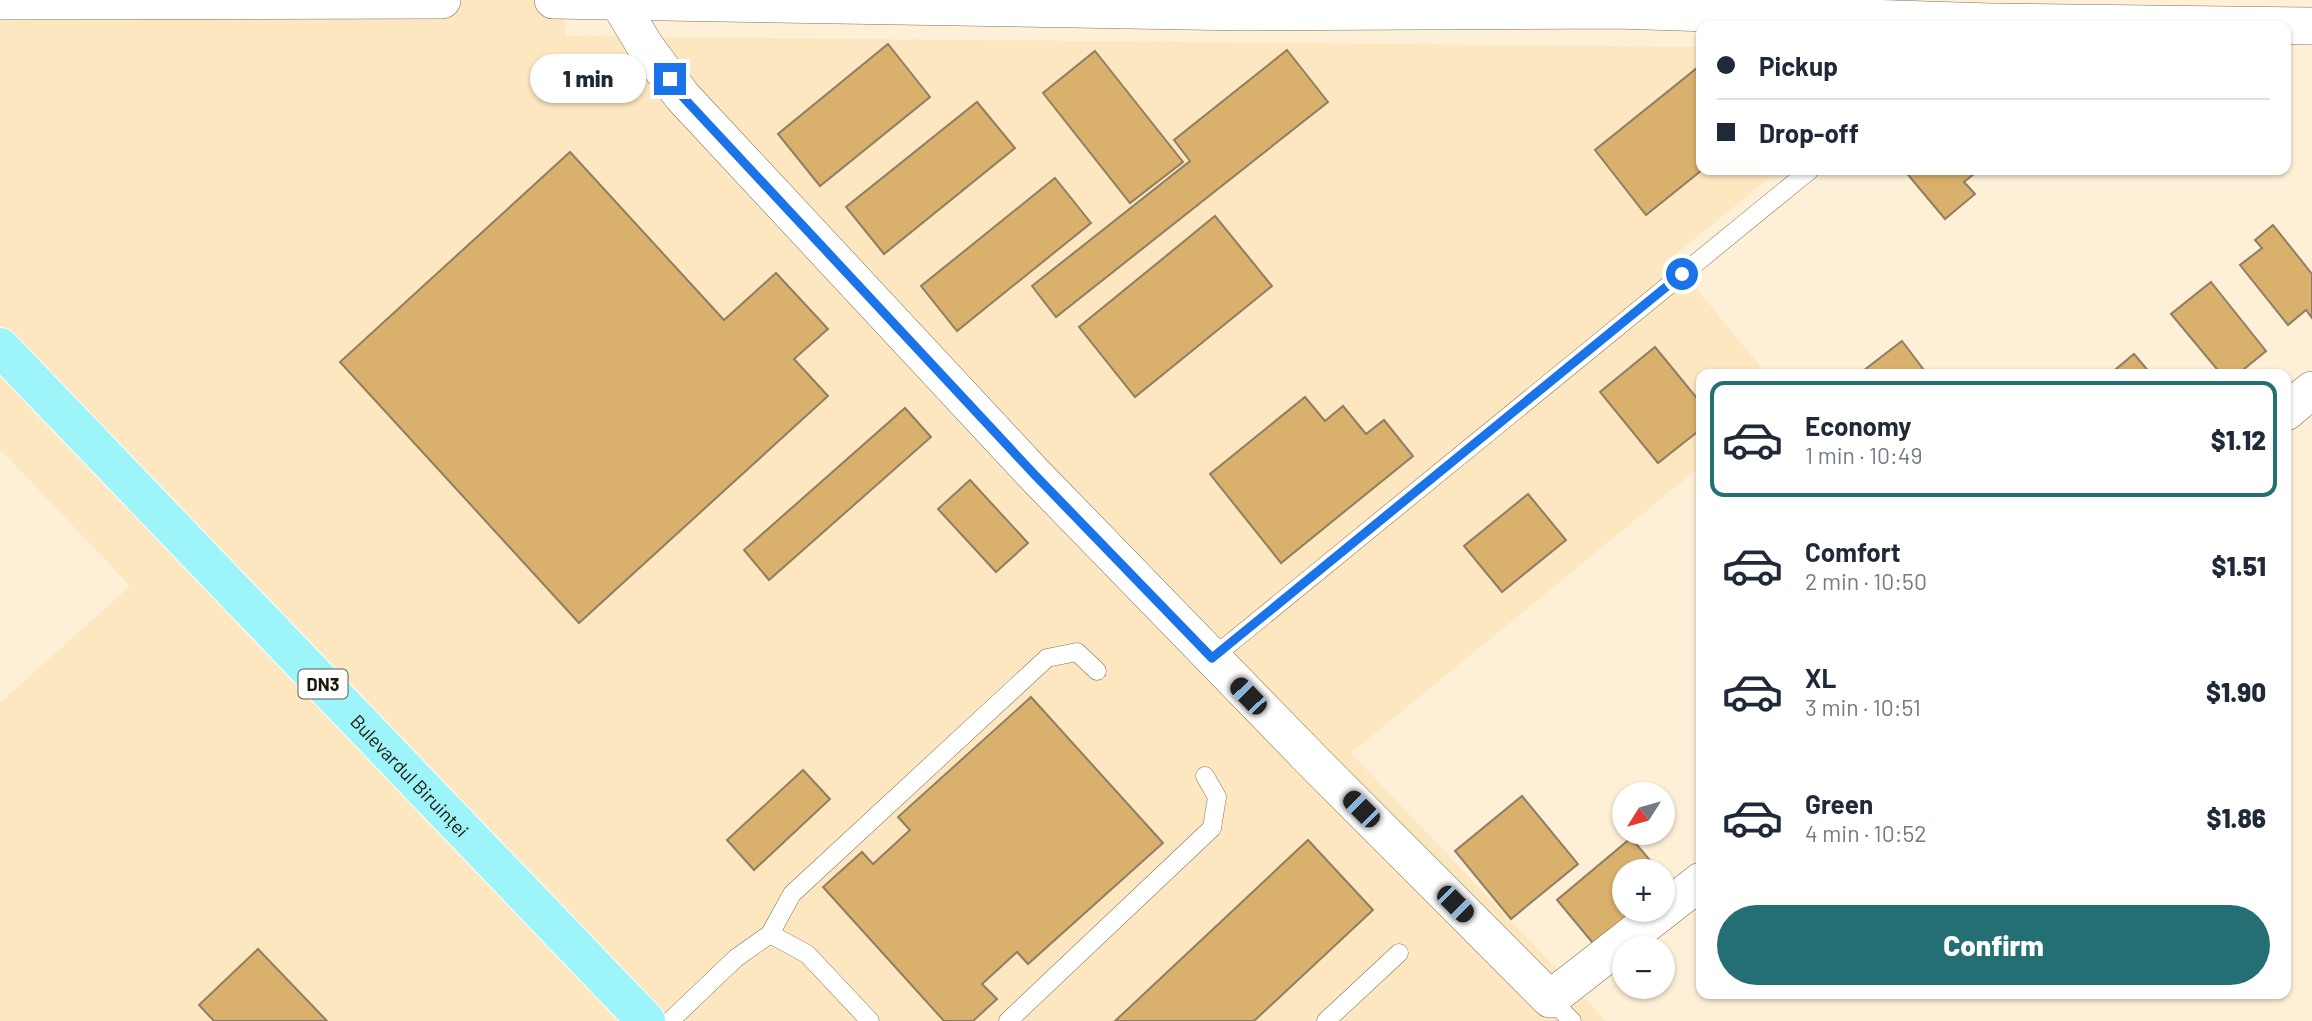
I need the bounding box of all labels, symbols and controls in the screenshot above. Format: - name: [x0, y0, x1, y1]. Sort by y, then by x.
- text: Pickup: [1759, 50, 1838, 81]
- callout: 1 min: [530, 55, 646, 104]
- route end: [654, 63, 686, 95]
- text: 1 min: [563, 64, 613, 92]
- text: Drop-off: [1759, 117, 1859, 148]
- route start: [1666, 258, 1698, 290]
- icon: car: [1721, 408, 1784, 471]
- text: Economy: [1805, 410, 1911, 441]
- text: $1.12: [2211, 424, 2266, 455]
- text: 1 min · 10:49: [1805, 441, 1922, 469]
- icon: car: [1721, 534, 1784, 597]
- text: Comfort: [1805, 536, 1901, 567]
- text: $1.51: [2212, 550, 2266, 581]
- text: 2 min · 10:50: [1805, 567, 1927, 595]
- icon: car: [1721, 660, 1784, 723]
- text: XL: [1805, 662, 1836, 693]
- road number: DN3: [298, 670, 348, 698]
- car: [1226, 674, 1271, 718]
- text: $1.90: [2206, 676, 2266, 707]
- text: 3 min · 10:51: [1805, 693, 1921, 721]
- street label: Bulevardul Biruinței: [346, 709, 474, 841]
- north arrow: [1612, 782, 1675, 845]
- map controls: [1612, 782, 1675, 999]
- icon: car: [1721, 786, 1784, 849]
- car: [1339, 787, 1384, 831]
- text: Green: [1805, 788, 1873, 819]
- text: $1.86: [2206, 802, 2266, 833]
- text: 4 min · 10:52: [1805, 819, 1927, 847]
- button: +: [1612, 859, 1675, 922]
- car: [1433, 882, 1478, 926]
- button: Confirm: [1717, 905, 2270, 985]
- button: −: [1612, 936, 1675, 999]

